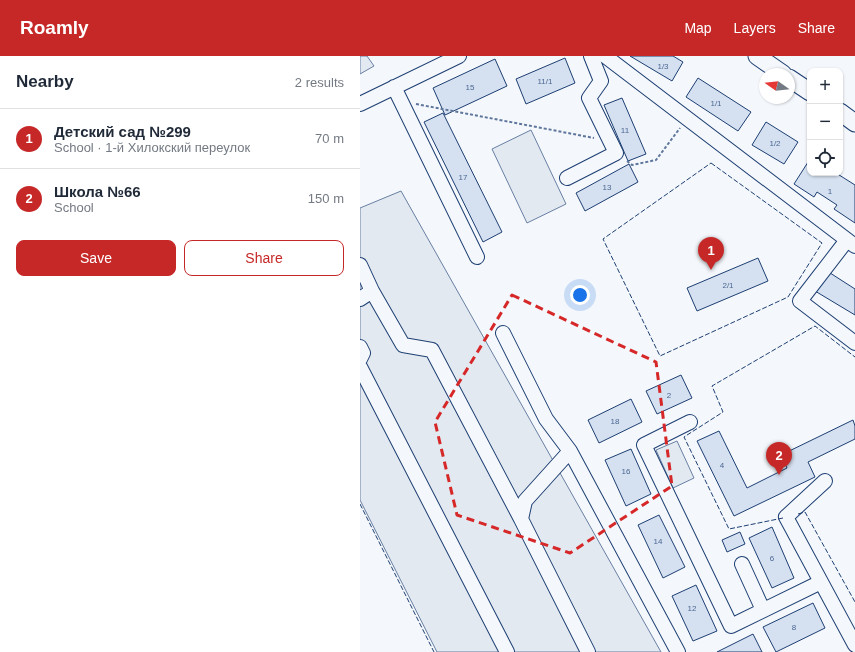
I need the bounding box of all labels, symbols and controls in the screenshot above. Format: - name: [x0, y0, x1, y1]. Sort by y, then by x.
- text: Roamly: [20, 17, 89, 38]
- text: Map: [684, 20, 712, 36]
- text: Layers: [734, 20, 776, 36]
- text: Share: [798, 20, 835, 36]
- house number: 1/3: [657, 62, 669, 71]
- north arrow: [759, 68, 795, 104]
- map controls: [807, 68, 843, 176]
- button: +: [807, 68, 843, 104]
- text: Nearby: [16, 72, 74, 91]
- text: 2 results: [295, 75, 344, 90]
- house number: 11/1: [538, 77, 553, 86]
- house number: 15: [466, 83, 475, 92]
- house number: 1/1: [710, 99, 722, 108]
- button: −: [807, 104, 843, 140]
- text: Детский сад №299: [54, 123, 191, 140]
- house number: 11: [621, 126, 630, 135]
- text: 1: [25, 131, 33, 146]
- text: 70 m: [315, 131, 344, 146]
- house number: 1/2: [769, 139, 781, 148]
- text: School · 1-й Хилокский переулок: [54, 140, 250, 155]
- button: locate: [807, 140, 843, 176]
- house number: 17: [459, 173, 468, 182]
- text: Школа №66: [54, 183, 141, 200]
- house number: 13: [603, 183, 612, 192]
- house number: 1: [828, 187, 833, 196]
- text: 2: [25, 191, 33, 206]
- text: 150 m: [308, 191, 344, 206]
- text: School: [54, 200, 94, 215]
- pin: 1: [698, 237, 724, 270]
- button: Save: [16, 240, 176, 276]
- button: Share: [184, 240, 344, 276]
- house number: 2/1: [722, 281, 734, 290]
- your location: [570, 285, 590, 305]
- house number: 2: [667, 391, 672, 400]
- house number: 18: [611, 417, 620, 426]
- pin: 2: [766, 442, 792, 475]
- house number: 4: [720, 461, 725, 470]
- house number: 16: [622, 467, 631, 476]
- house number: 14: [654, 537, 663, 546]
- house number: 6: [770, 554, 775, 563]
- house number: 12: [688, 604, 697, 613]
- house number: 8: [792, 623, 797, 632]

